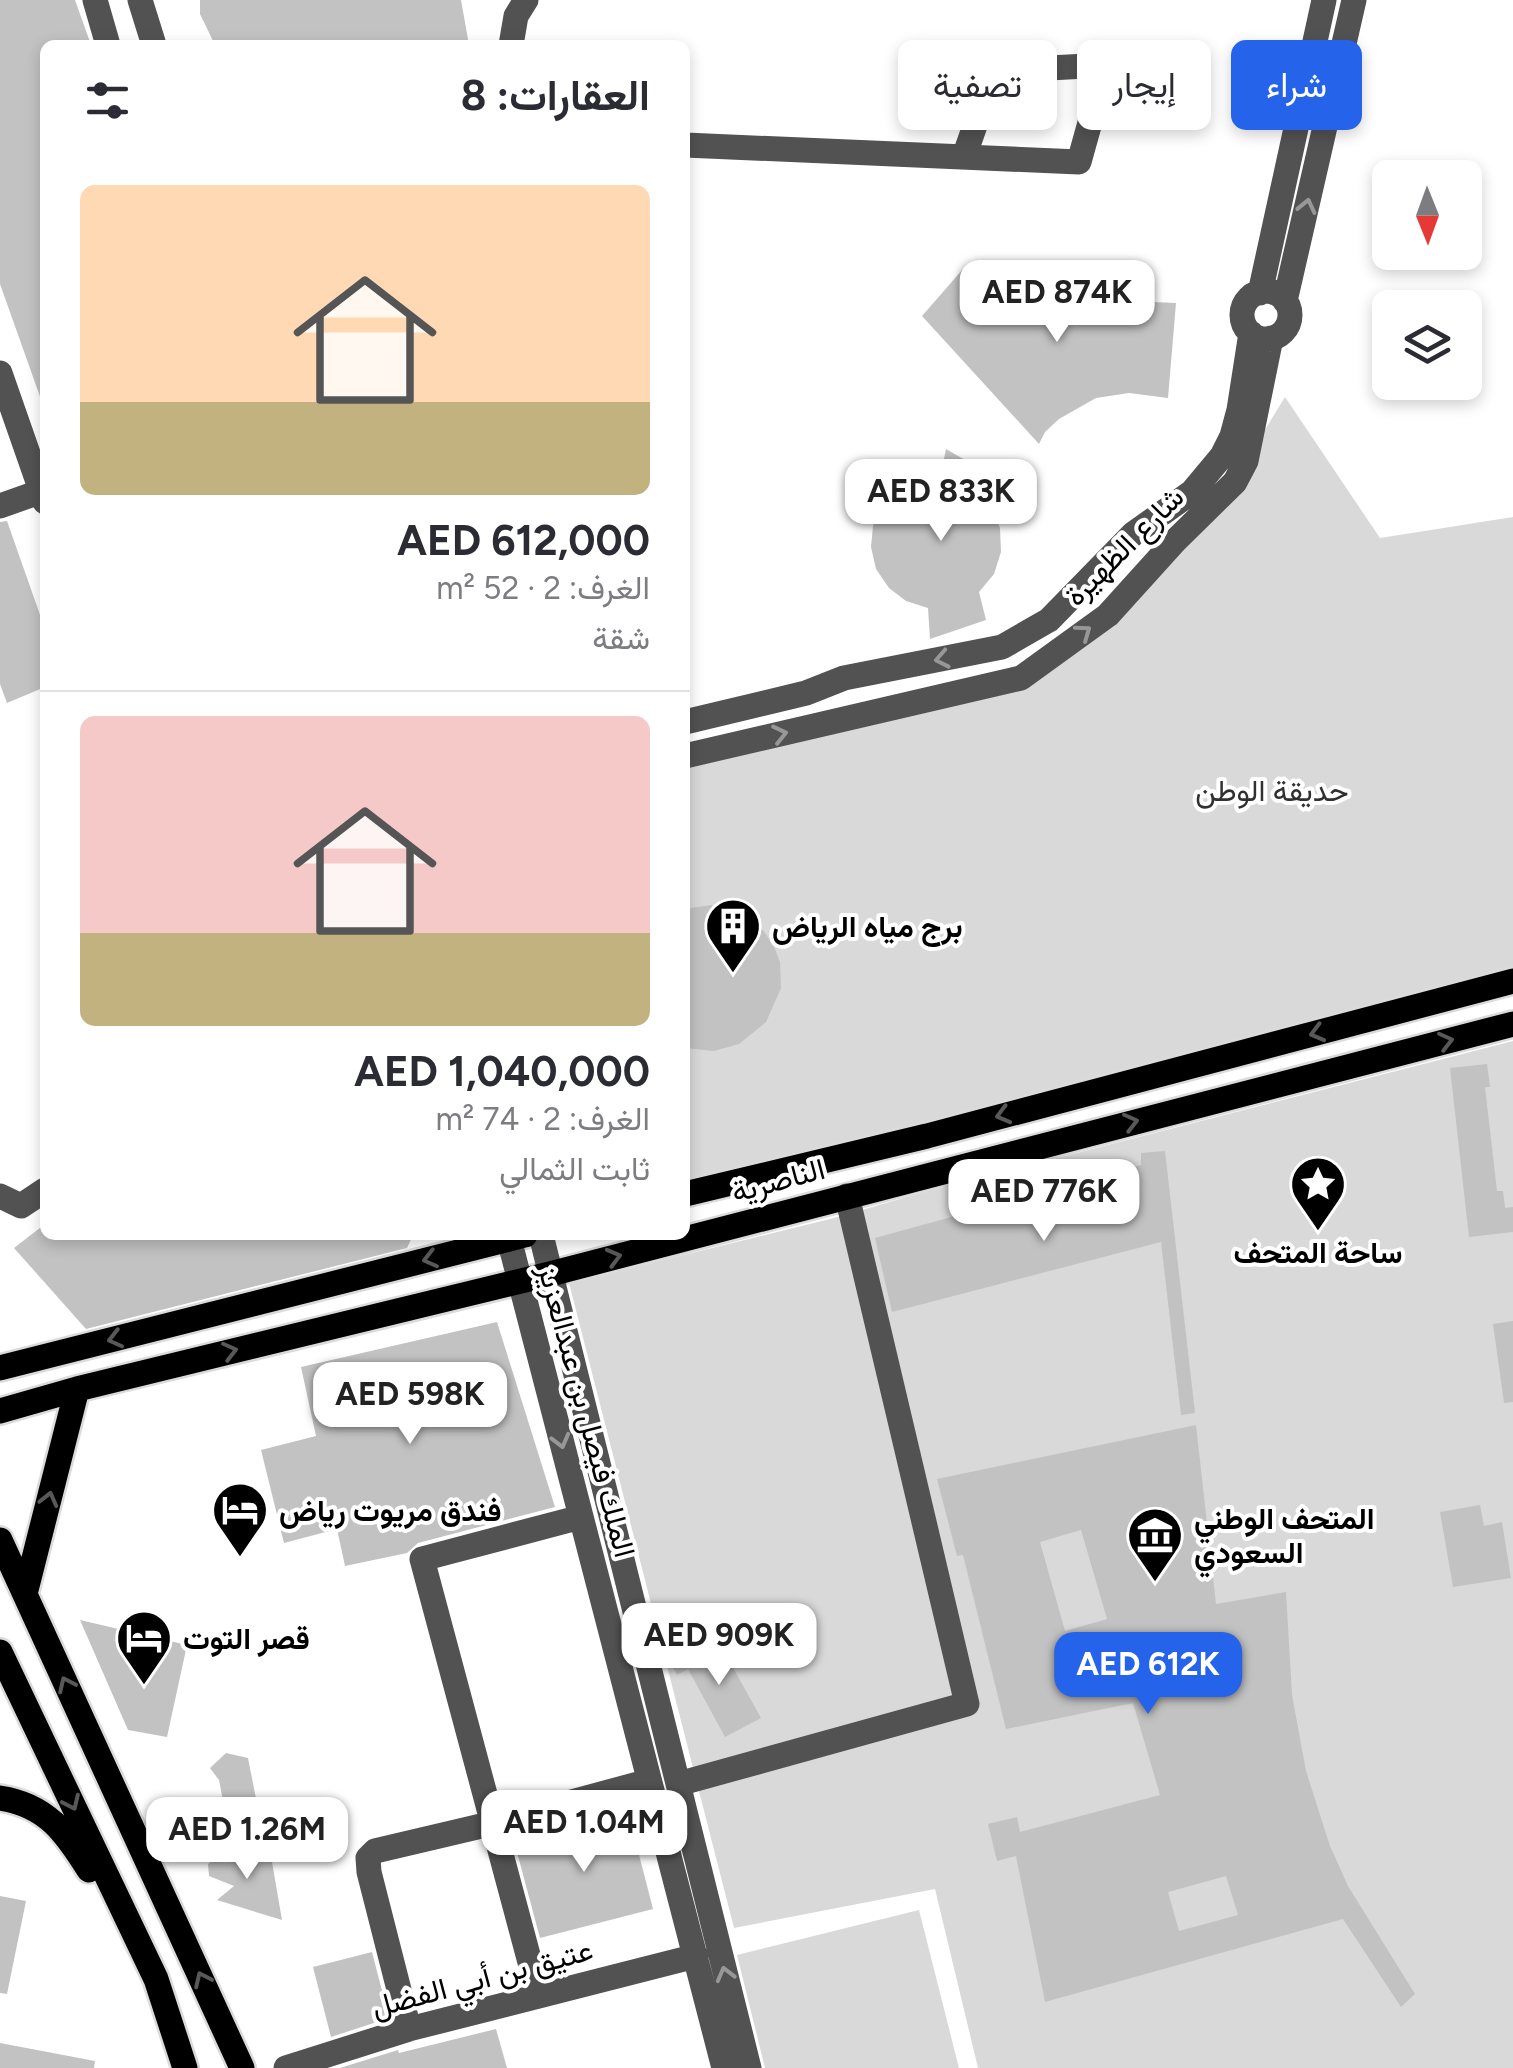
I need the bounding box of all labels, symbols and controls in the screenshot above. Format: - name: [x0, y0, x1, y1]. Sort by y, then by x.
- chip: تصفية: [898, 40, 1057, 130]
- chip: إيجار: [1077, 40, 1211, 130]
- chip: شراء: [1231, 40, 1362, 130]
- text: العقارات: 8: [461, 70, 650, 121]
- icon: filters: [80, 73, 135, 128]
- north arrow: [1372, 160, 1482, 270]
- map controls: [1372, 160, 1482, 400]
- one-way arrow: [1295, 198, 1316, 215]
- icon: home: [275, 250, 455, 430]
- pin: AED 874K: [954, 260, 1160, 345]
- text: AED 874K: [982, 273, 1132, 311]
- button: layers: [1372, 290, 1482, 400]
- pin: AED 833K: [838, 459, 1044, 544]
- text: AED 833K: [867, 472, 1015, 510]
- street label: شارع الظهيرة: [1057, 479, 1193, 615]
- text: AED 612,000: [397, 515, 650, 566]
- text: الغرف: 2 · 52 m²: [436, 569, 650, 607]
- text: شقة: [592, 619, 650, 657]
- one-way arrow: [1073, 627, 1091, 644]
- one-way arrow: [934, 648, 950, 669]
- one-way arrow: [771, 725, 788, 746]
- park label: حديقة الوطن: [1195, 772, 1349, 809]
- icon: home: [275, 781, 455, 961]
- building icon: برج مياه الرياض: [703, 896, 763, 975]
- place label: برج مياه الرياض: [772, 908, 963, 947]
- one-way arrow: [1309, 1021, 1326, 1042]
- one-way arrow: [1437, 1032, 1454, 1053]
- text: AED 1,040,000: [354, 1046, 650, 1097]
- text: الغرف: 2 · 74 m²: [436, 1100, 650, 1138]
- one-way arrow: [995, 1104, 1012, 1125]
- one-way arrow: [1122, 1113, 1139, 1134]
- text: ثابت الثمالي: [499, 1150, 650, 1188]
- street label: الناصرية: [727, 1150, 829, 1210]
- place icon: ساحة المتحف: [1288, 1154, 1348, 1233]
- pin: AED 776K: [941, 1159, 1147, 1244]
- text: AED 776K: [970, 1172, 1118, 1210]
- place label: ساحة المتحف: [1233, 1234, 1403, 1271]
- one-way arrow: [422, 1247, 439, 1268]
- one-way arrow: [605, 1248, 622, 1269]
- street label: الملك فيصل بن عبدالعزيز: [530, 1260, 644, 1561]
- one-way arrow: [107, 1327, 124, 1348]
- one-way arrow: [221, 1342, 238, 1363]
- pin: AED 598K: [307, 1362, 513, 1447]
- text: AED 598K: [335, 1375, 485, 1413]
- one-way arrow: [550, 1432, 571, 1450]
- hotel icon: فندق مريوت رياض: [210, 1480, 270, 1559]
- one-way arrow: [37, 1491, 58, 1508]
- place label: فندق مريوت رياض: [279, 1492, 502, 1529]
- place label: المتحف الوطني السعودي: [1194, 1500, 1375, 1578]
- museum icon: المتحف الوطني السعودي: [1125, 1505, 1185, 1584]
- pin: AED 909K: [616, 1603, 822, 1688]
- hotel icon: قصر التوت: [114, 1608, 174, 1687]
- text: AED 909K: [644, 1616, 794, 1654]
- place label: قصر التوت: [183, 1620, 310, 1657]
- pin: AED 612K: [1045, 1632, 1251, 1717]
- text: AED 612K: [1076, 1645, 1220, 1683]
- one-way arrow: [59, 1676, 79, 1694]
- pin: AED 1.04M: [470, 1790, 698, 1875]
- one-way arrow: [60, 1793, 80, 1811]
- pin: AED 1.26M: [133, 1797, 361, 1882]
- text: AED 1.04M: [503, 1803, 665, 1841]
- text: AED 1.26M: [168, 1810, 326, 1848]
- street label: عتيق بن أبي الفضل: [367, 1931, 598, 2031]
- one-way arrow: [716, 1966, 737, 1983]
- one-way arrow: [194, 1971, 214, 1989]

